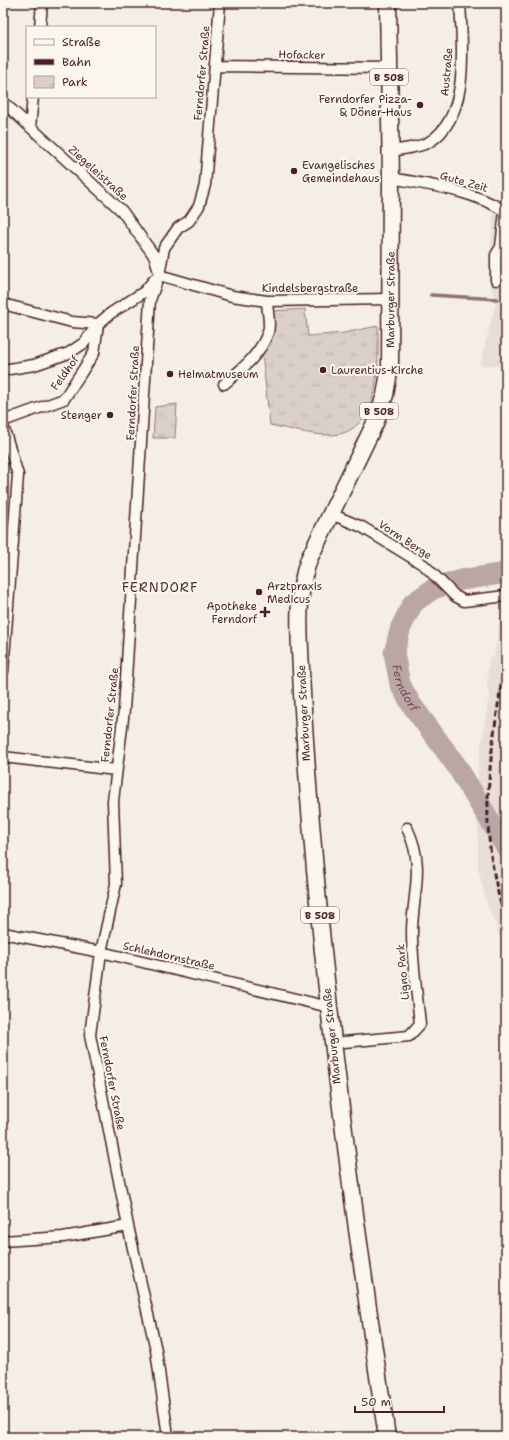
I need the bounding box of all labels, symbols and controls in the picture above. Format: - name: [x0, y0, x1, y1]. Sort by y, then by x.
- street label: Ferndorfer Straße: [190, 25, 214, 121]
- legend: [26, 26, 156, 98]
- text: Straße: [62, 34, 101, 50]
- street label: Hofacker: [278, 47, 326, 63]
- street label: Austraße: [437, 47, 457, 97]
- text: Bahn: [62, 54, 91, 70]
- road number: B 508: [370, 69, 408, 85]
- text: Park: [62, 74, 88, 90]
- place label: Ferndorfer Pizza- & Döner-Haus: [319, 92, 412, 120]
- marker: Ferndorfer Pizza- & Döner-Haus: [415, 100, 425, 110]
- street label: Ziegeleistraße: [65, 142, 131, 204]
- place label: Evangelisches Gemeindehaus: [302, 158, 380, 186]
- marker: Evangelisches Gemeindehaus: [289, 166, 299, 176]
- street label: Gute Zeit: [438, 168, 490, 196]
- street label: Marburger Straße: [383, 251, 398, 348]
- street label: Kindelsbergstraße: [262, 281, 358, 296]
- street label: Ferndorfer Straße: [123, 345, 143, 441]
- street label: Feldhof: [47, 352, 83, 393]
- place label: Laurentius-Kirche: [331, 363, 423, 378]
- marker: Laurentius-Kirche: [318, 365, 328, 375]
- place label: Heimatmuseum: [178, 367, 259, 382]
- marker: Heimatmuseum: [165, 369, 175, 379]
- road number: B 508: [360, 403, 398, 419]
- place label: Stenger: [61, 408, 102, 423]
- marker: Stenger: [105, 410, 115, 420]
- street label: Vorm Berge: [375, 517, 435, 563]
- district label: FERNDORF: [122, 579, 198, 596]
- place label: Arztpraxis Medicus: [267, 579, 322, 607]
- marker: Arztpraxis Medicus: [254, 587, 264, 597]
- place label: Apotheke Ferndorf: [207, 599, 258, 627]
- marker: Apotheke Ferndorf: [260, 607, 270, 617]
- water label: Ferndorf: [388, 663, 423, 716]
- street label: Marburger Straße: [294, 664, 314, 762]
- street label: Ferndorfer Straße: [98, 667, 122, 763]
- road number: B 508: [301, 907, 339, 923]
- street label: Schlehdornstraße: [122, 938, 216, 974]
- street label: Ligno Park: [393, 943, 413, 1001]
- street label: Marburger Straße: [319, 987, 345, 1085]
- street label: Ferndorfer Straße: [96, 1035, 128, 1131]
- scale bar: [355, 1388, 444, 1414]
- text: 50 m: [361, 1394, 391, 1410]

